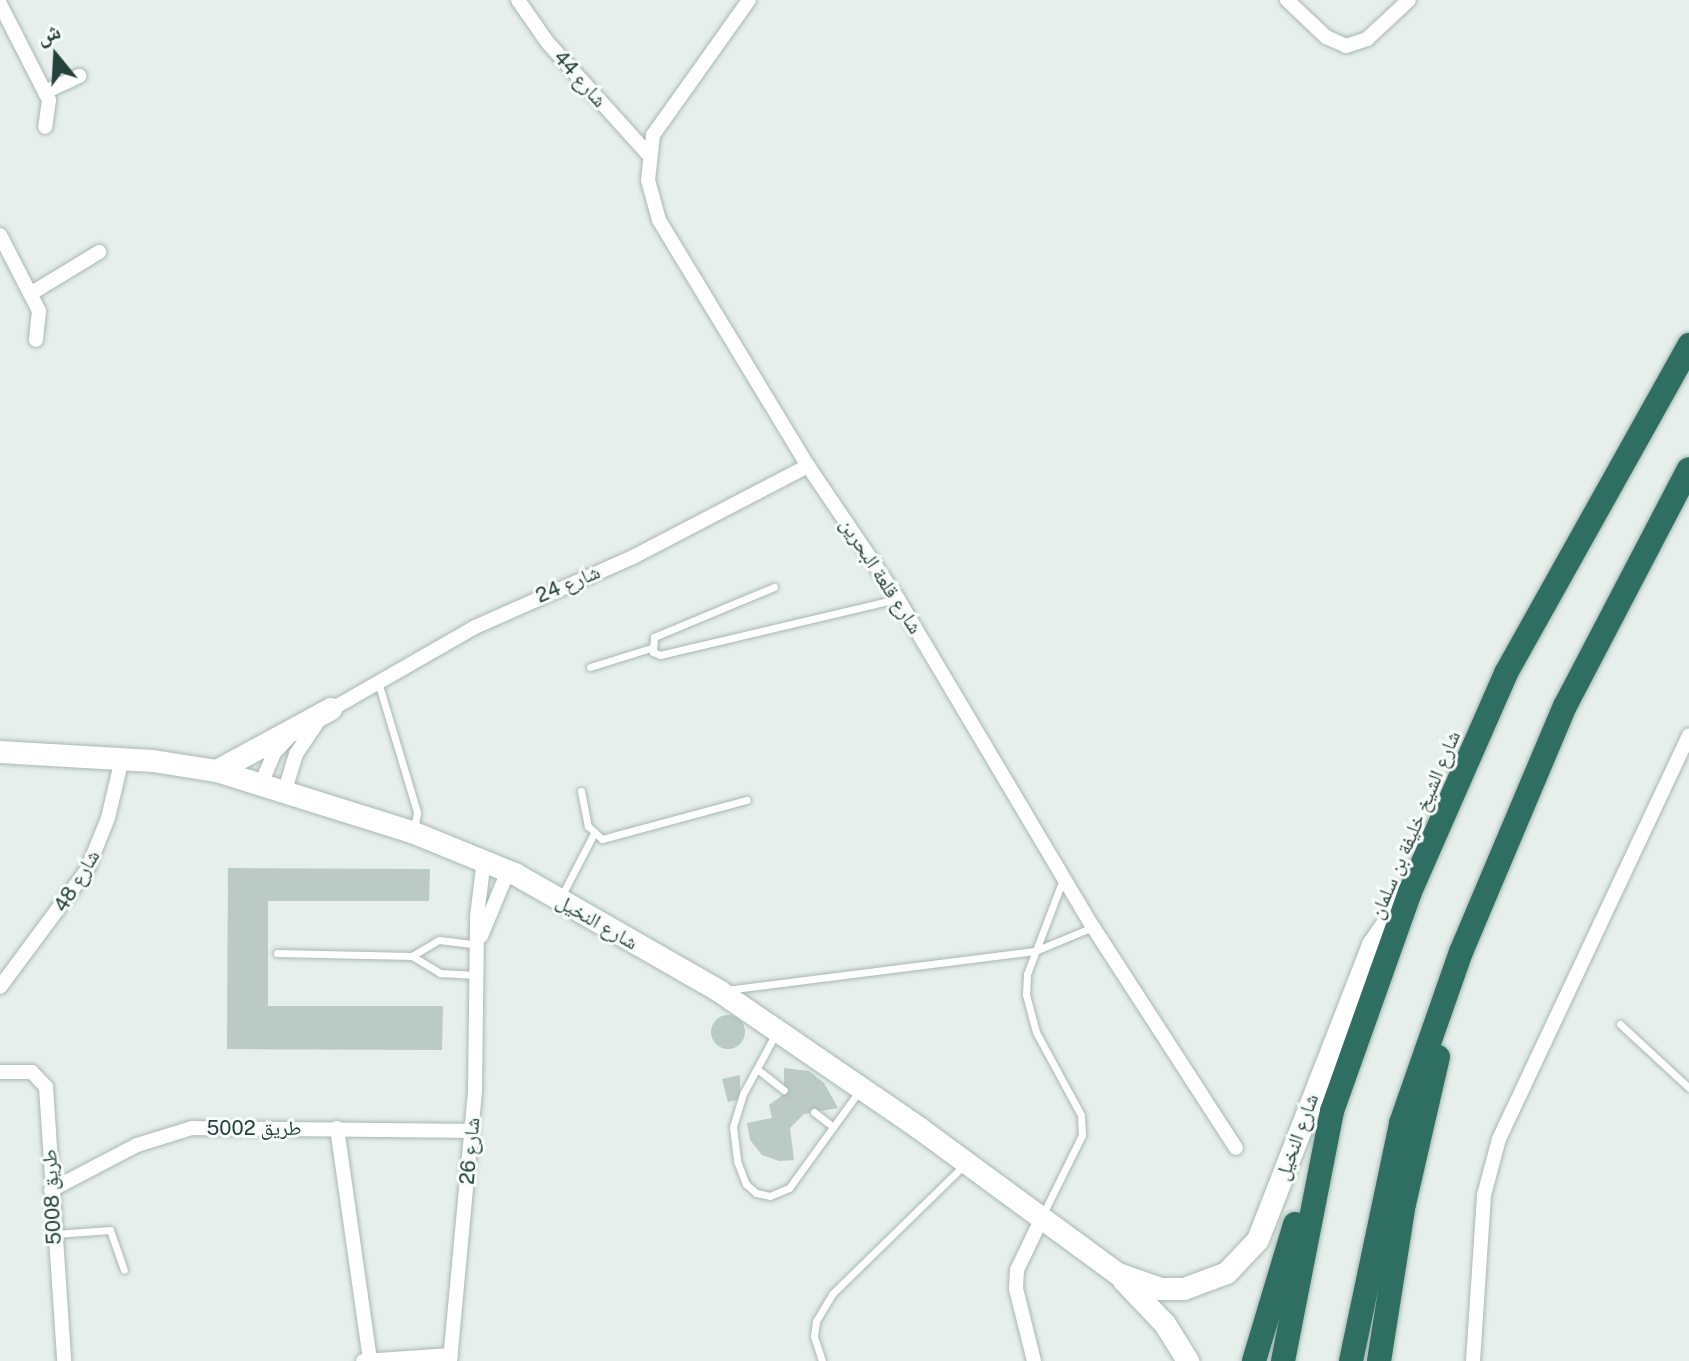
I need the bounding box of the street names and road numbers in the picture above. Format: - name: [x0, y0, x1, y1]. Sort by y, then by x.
- street label: شارع 44: [548, 46, 612, 112]
- street label: شارع قلعة البحرين: [835, 514, 927, 638]
- street label: شارع 24: [532, 560, 604, 608]
- street label: شارع الشيخ خليفة بن سلمان: [1364, 727, 1466, 923]
- street label: شارع 48: [49, 846, 105, 916]
- street label: شارع النخيل: [552, 889, 642, 955]
- street label: شارع النخيل: [1270, 1091, 1324, 1183]
- street label: طريق 5002: [207, 1116, 301, 1140]
- street label: شارع 26: [455, 1116, 485, 1186]
- street label: طريق 5008: [38, 1149, 66, 1245]

